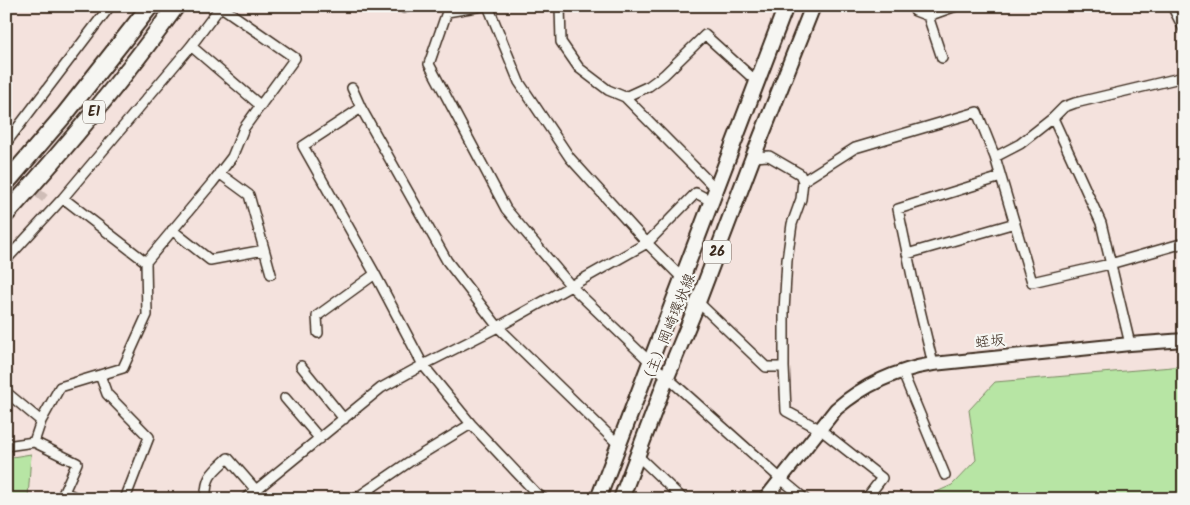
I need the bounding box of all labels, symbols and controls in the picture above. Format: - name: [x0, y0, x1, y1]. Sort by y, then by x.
- road number: E1: [83, 100, 105, 124]
- road number: 26: [703, 240, 731, 264]
- street label: （主）岡崎環状線: [635, 270, 703, 390]
- street label: 蛭坂: [974, 328, 1006, 356]

